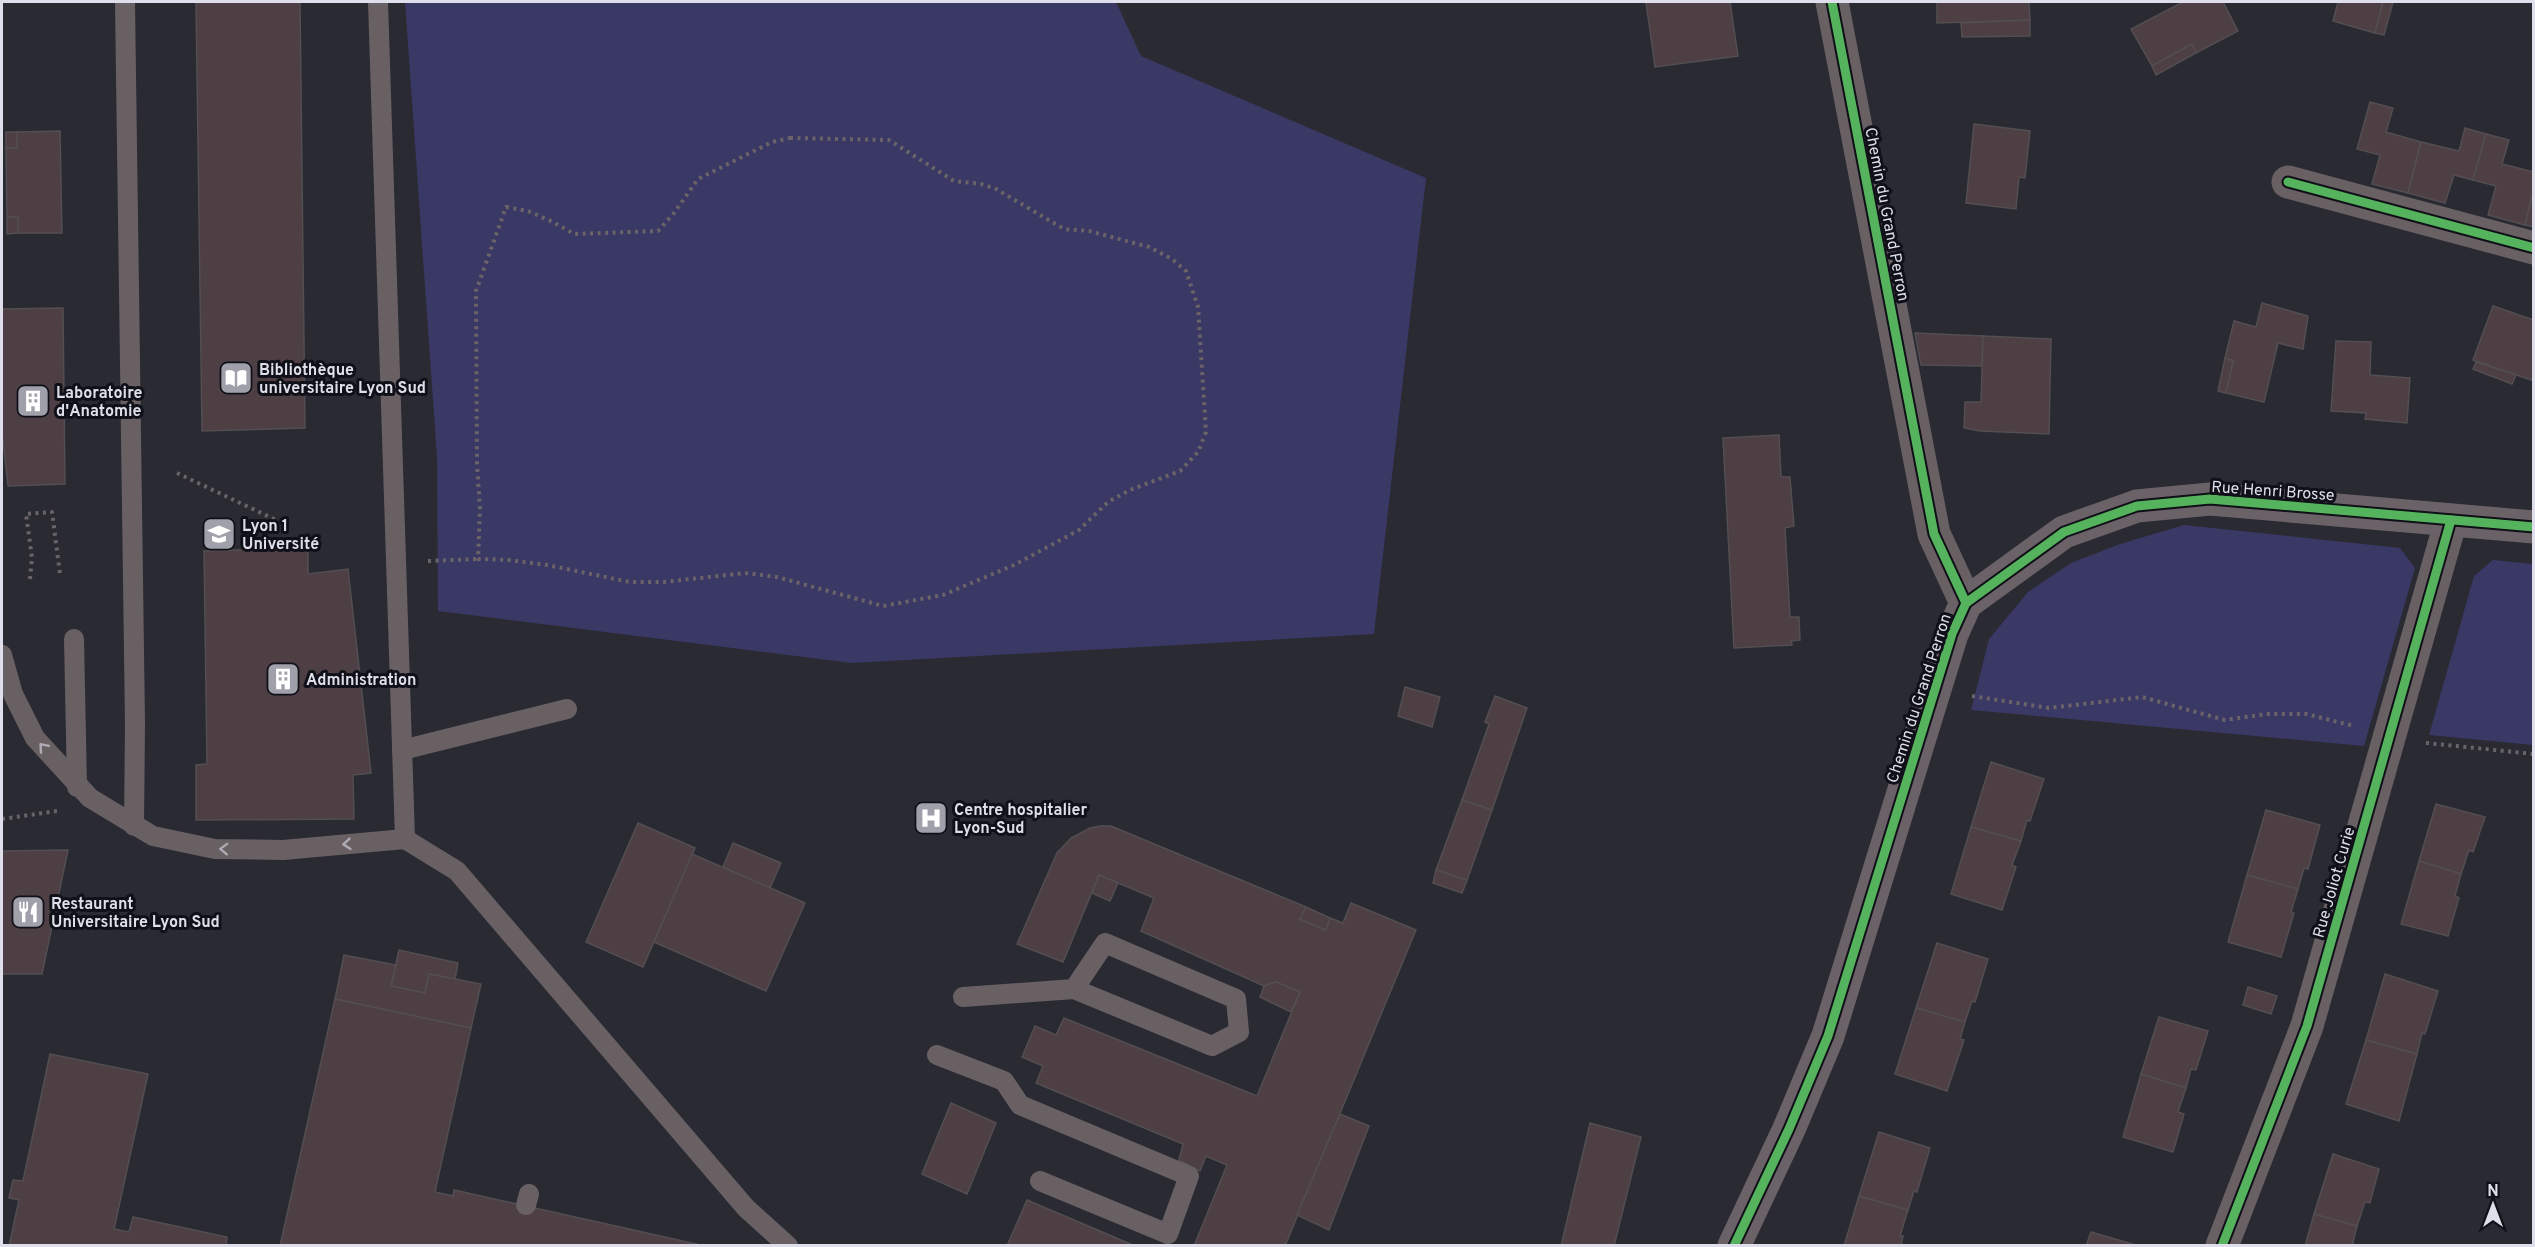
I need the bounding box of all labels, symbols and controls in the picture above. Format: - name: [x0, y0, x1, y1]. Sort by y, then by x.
- street label: Chemin du Grand Perron: [1859, 126, 1913, 303]
- library icon: Bibliothèque universitaire Lyon Sud: [218, 360, 254, 396]
- place label: Bibliothèque universitaire Lyon Sud: [259, 361, 426, 399]
- building icon: Laboratoire d'Anatomie: [15, 383, 51, 419]
- place label: Laboratoire d'Anatomie: [56, 384, 142, 422]
- street label: Rue Henri Brosse: [2211, 478, 2335, 506]
- school or university icon: Lyon 1 Université: [201, 516, 237, 552]
- place label: Lyon 1 Université: [242, 517, 319, 555]
- street label: Chemin du Grand Perron: [1883, 611, 1957, 786]
- building icon: Administration: [265, 661, 301, 697]
- place label: Administration: [306, 671, 416, 691]
- one-way arrow: [39, 743, 50, 754]
- hospital icon: Centre hospitalier Lyon-Sud: [913, 800, 949, 836]
- place label: Centre hospitalier Lyon-Sud: [954, 801, 1088, 839]
- street label: Rue Joliot Curie: [2310, 825, 2360, 940]
- one-way arrow: [342, 837, 351, 850]
- one-way arrow: [220, 843, 229, 855]
- restaurant icon: Restaurant Universitaire Lyon Sud: [10, 894, 46, 930]
- place label: Restaurant Universitaire Lyon Sud: [51, 895, 220, 933]
- north arrow: [2463, 1175, 2523, 1235]
- text: N: [2487, 1182, 2499, 1202]

